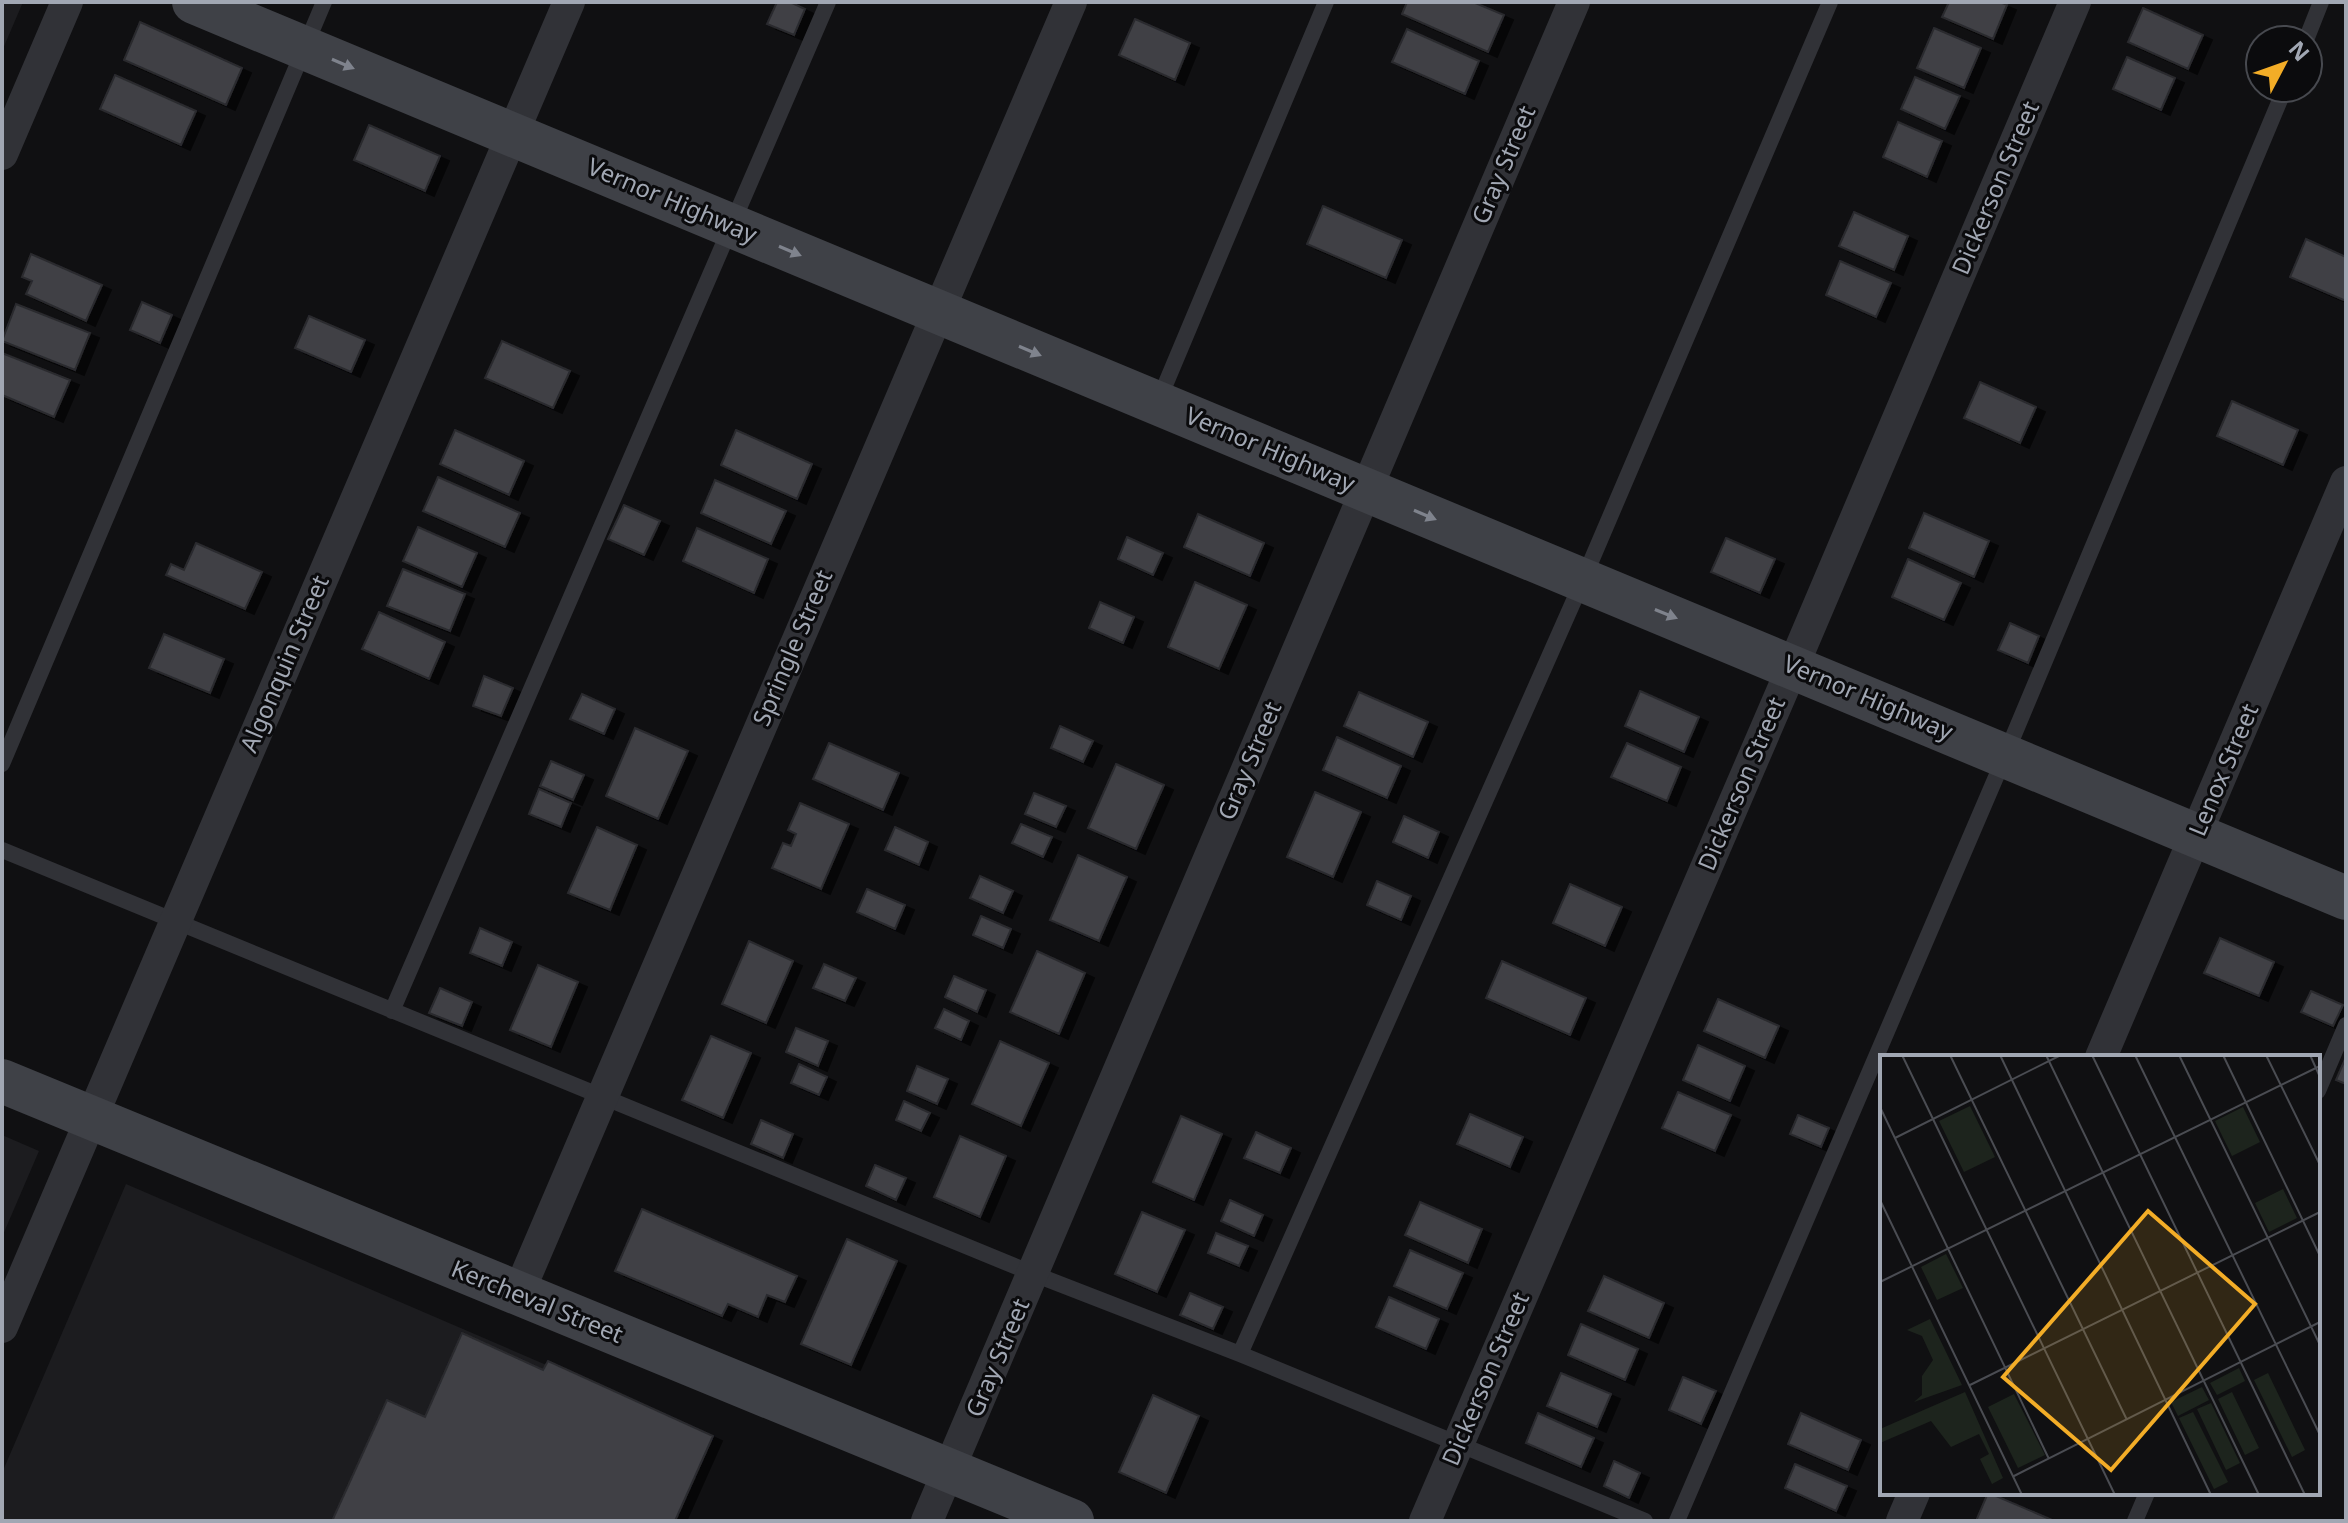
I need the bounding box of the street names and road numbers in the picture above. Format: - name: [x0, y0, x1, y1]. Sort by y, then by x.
- street label: Dickerson Street: [1943, 95, 2046, 279]
- street label: Gray Street: [1463, 100, 1543, 229]
- street label: Vernor Highway: [583, 149, 763, 250]
- street label: Vernor Highway: [1181, 398, 1361, 499]
- street label: Springle Street: [744, 564, 839, 731]
- street label: Algonquin Street: [231, 569, 336, 757]
- street label: Vernor Highway: [1779, 646, 1959, 747]
- street label: Dickerson Street: [1689, 691, 1792, 875]
- street label: Gray Street: [1209, 696, 1289, 825]
- street label: Lenox Street: [2180, 698, 2265, 841]
- street label: Kercheval Street: [447, 1251, 629, 1350]
- street label: Dickerson Street: [1433, 1286, 1536, 1470]
- street label: Gray Street: [957, 1293, 1037, 1422]

